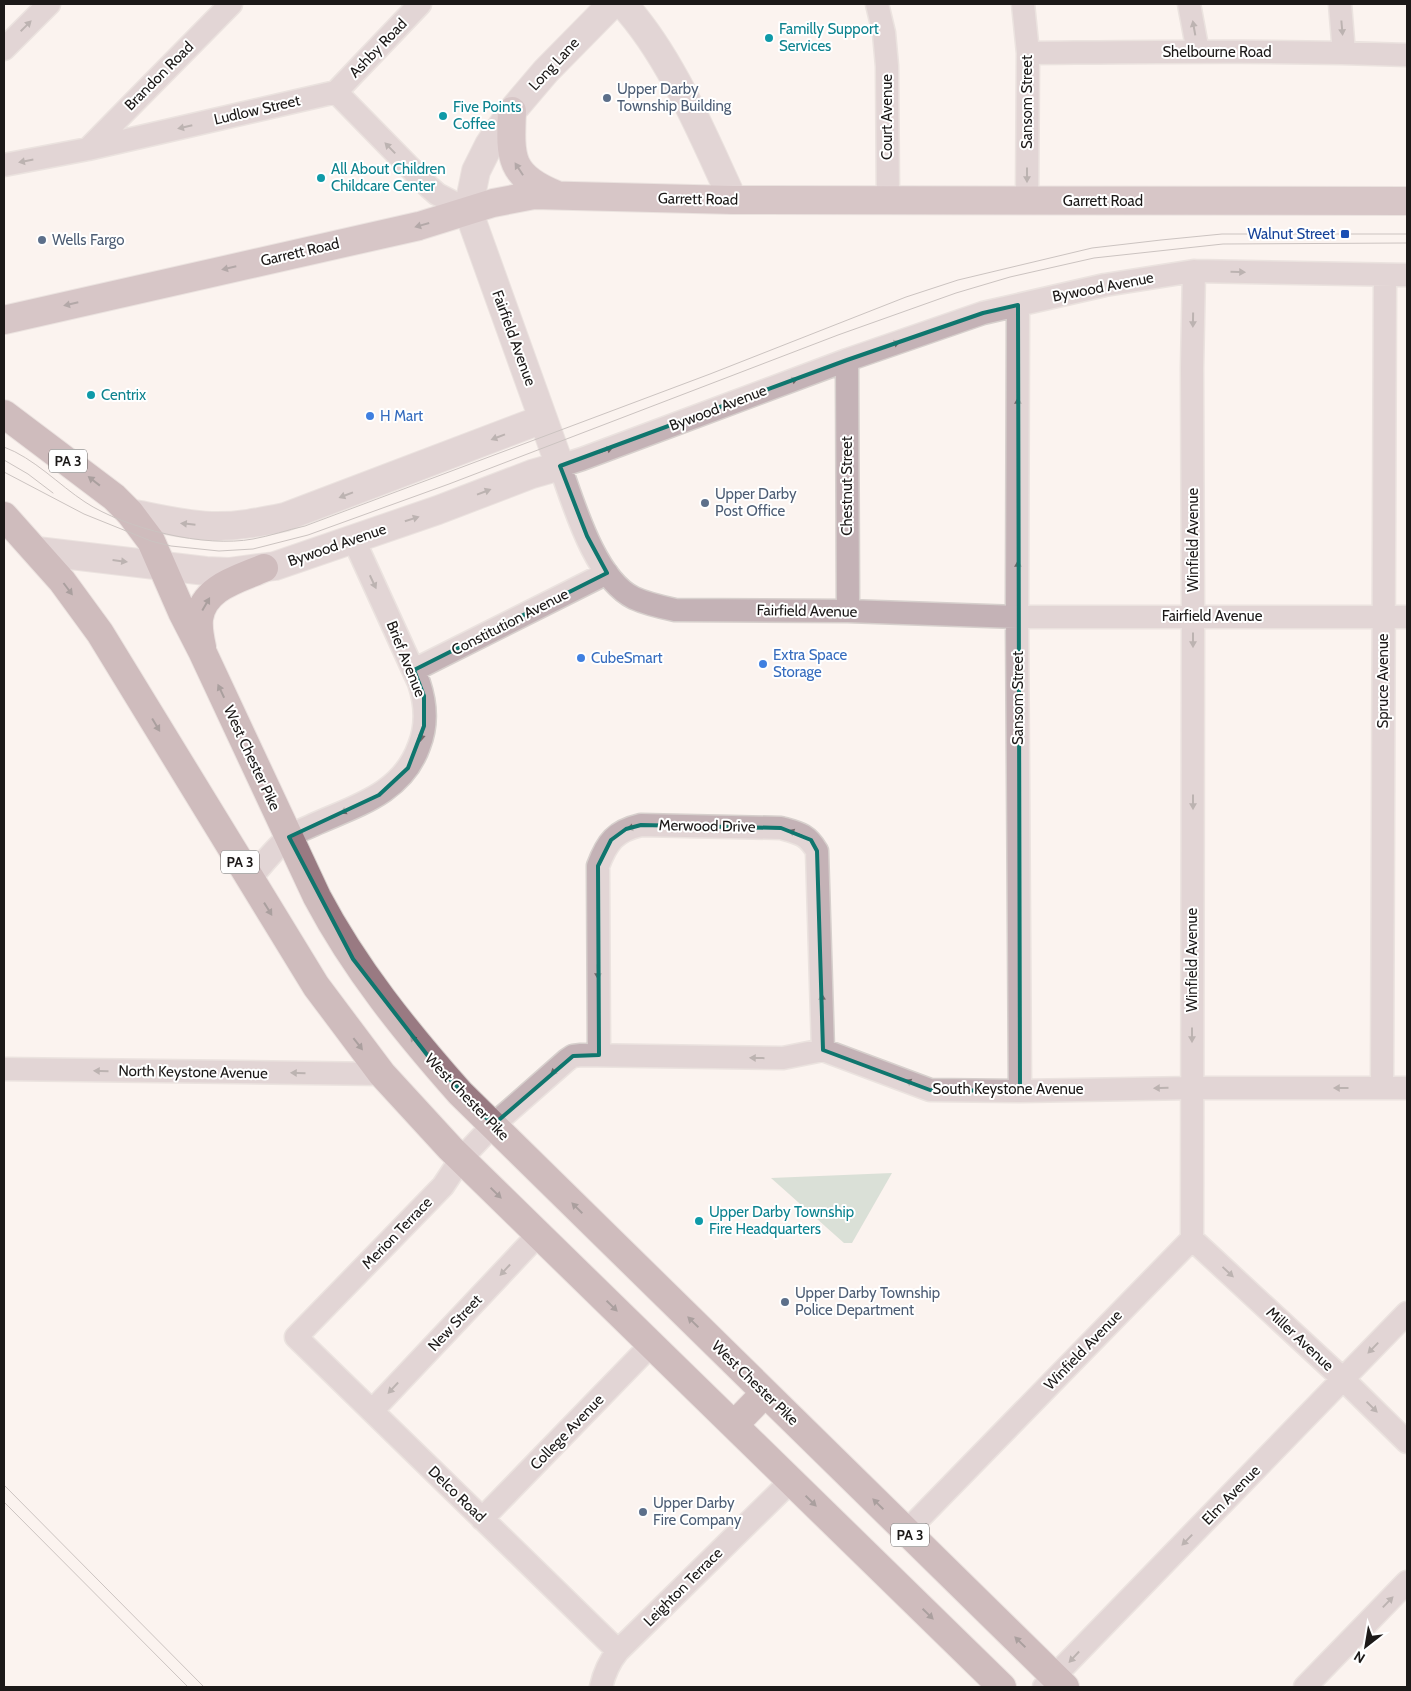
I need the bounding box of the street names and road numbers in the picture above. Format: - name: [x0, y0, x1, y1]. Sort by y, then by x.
- street label: Ashby Road: [345, 15, 411, 81]
- street label: Long Lane: [525, 34, 583, 94]
- street label: Brandon Road: [121, 38, 197, 114]
- street label: Shelbourne Road: [1162, 43, 1272, 61]
- street label: Sansom Street: [1018, 55, 1036, 149]
- street label: Court Avenue: [878, 74, 896, 160]
- street label: Ludlow Street: [212, 91, 302, 129]
- street label: Garrett Road: [658, 189, 738, 209]
- street label: Garrett Road: [1063, 192, 1143, 210]
- street label: Garrett Road: [259, 234, 341, 270]
- street label: Bywood Avenue: [1051, 268, 1155, 306]
- street label: Fairfield Avenue: [488, 288, 540, 389]
- street label: Bywood Avenue: [667, 381, 770, 435]
- street label: Chestnut Street: [838, 436, 856, 536]
- road number: PA 3: [49, 450, 87, 472]
- street label: Winfield Avenue: [1184, 488, 1202, 592]
- street label: Bywood Avenue: [285, 520, 389, 570]
- street label: Constitution Avenue: [449, 585, 572, 659]
- street label: Fairfield Avenue: [757, 601, 858, 621]
- street label: Fairfield Avenue: [1162, 607, 1263, 625]
- street label: Brief Avenue: [383, 618, 430, 700]
- street label: Spruce Avenue: [1374, 633, 1392, 728]
- street label: Sansom Street: [1009, 651, 1027, 745]
- street label: West Chester Pike: [220, 703, 284, 814]
- street label: Merwood Drive: [658, 816, 756, 836]
- road number: PA 3: [221, 850, 259, 874]
- street label: Winfield Avenue: [1183, 908, 1201, 1012]
- street label: West Chester Pike: [421, 1050, 513, 1144]
- street label: North Keystone Avenue: [118, 1062, 268, 1082]
- street label: South Keystone Avenue: [933, 1080, 1084, 1098]
- street label: Merion Terrace: [358, 1193, 436, 1273]
- street label: New Street: [424, 1291, 486, 1355]
- street label: Miller Avenue: [1263, 1303, 1338, 1375]
- street label: Winfield Avenue: [1040, 1306, 1126, 1394]
- street label: West Chester Pike: [708, 1337, 802, 1429]
- street label: College Avenue: [526, 1390, 608, 1474]
- street label: Elm Avenue: [1198, 1461, 1264, 1529]
- street label: Delco Road: [425, 1462, 489, 1526]
- road number: PA 3: [891, 1524, 929, 1546]
- street label: Leighton Terrace: [640, 1544, 726, 1630]

